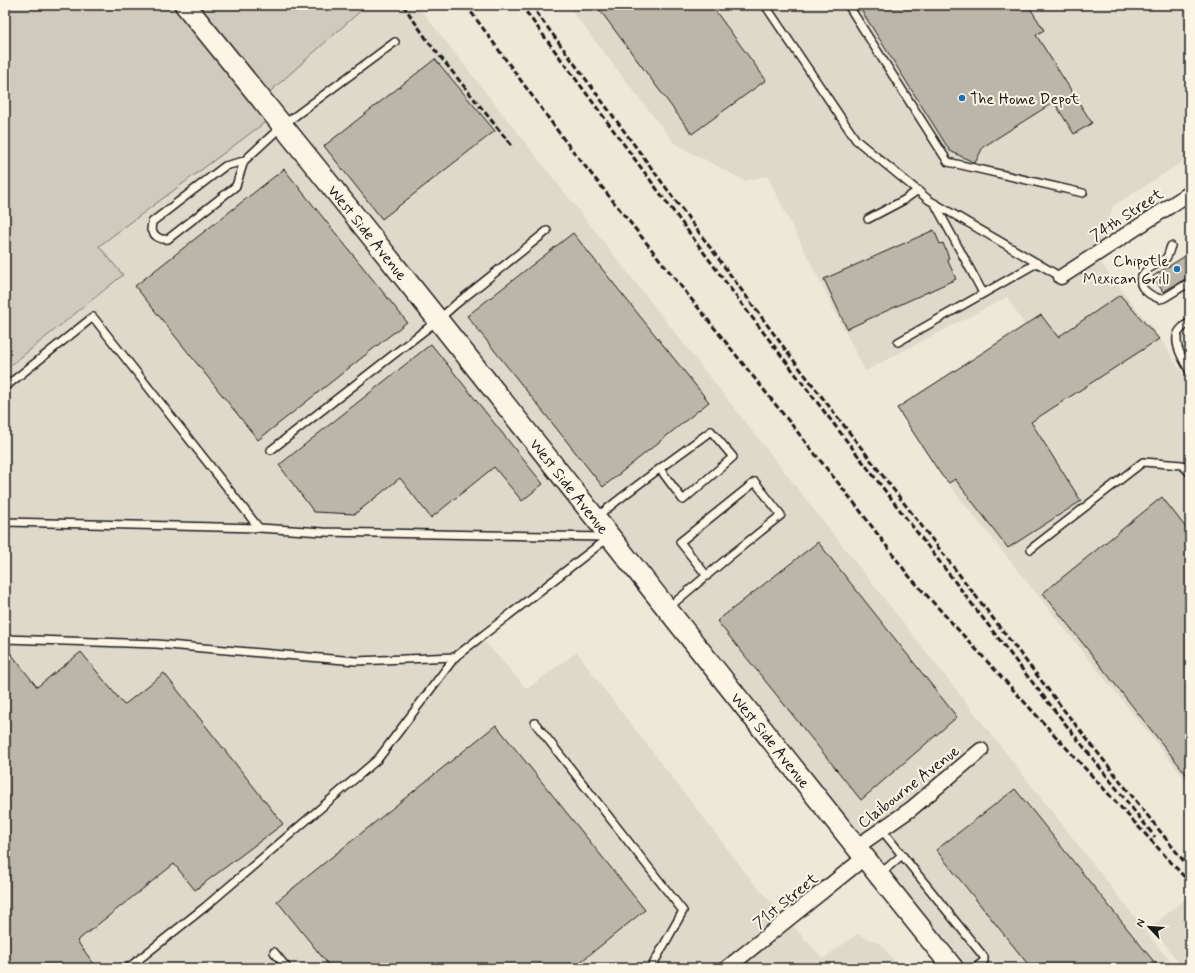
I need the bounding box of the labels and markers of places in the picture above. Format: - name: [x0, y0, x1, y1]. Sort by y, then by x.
- place label: The Home Depot: [970, 89, 1080, 110]
- marker: The Home Depot: [957, 93, 967, 103]
- place label: Chipotle Mexican Grill: [1083, 251, 1169, 290]
- marker: Chipotle Mexican Grill: [1172, 264, 1182, 274]

